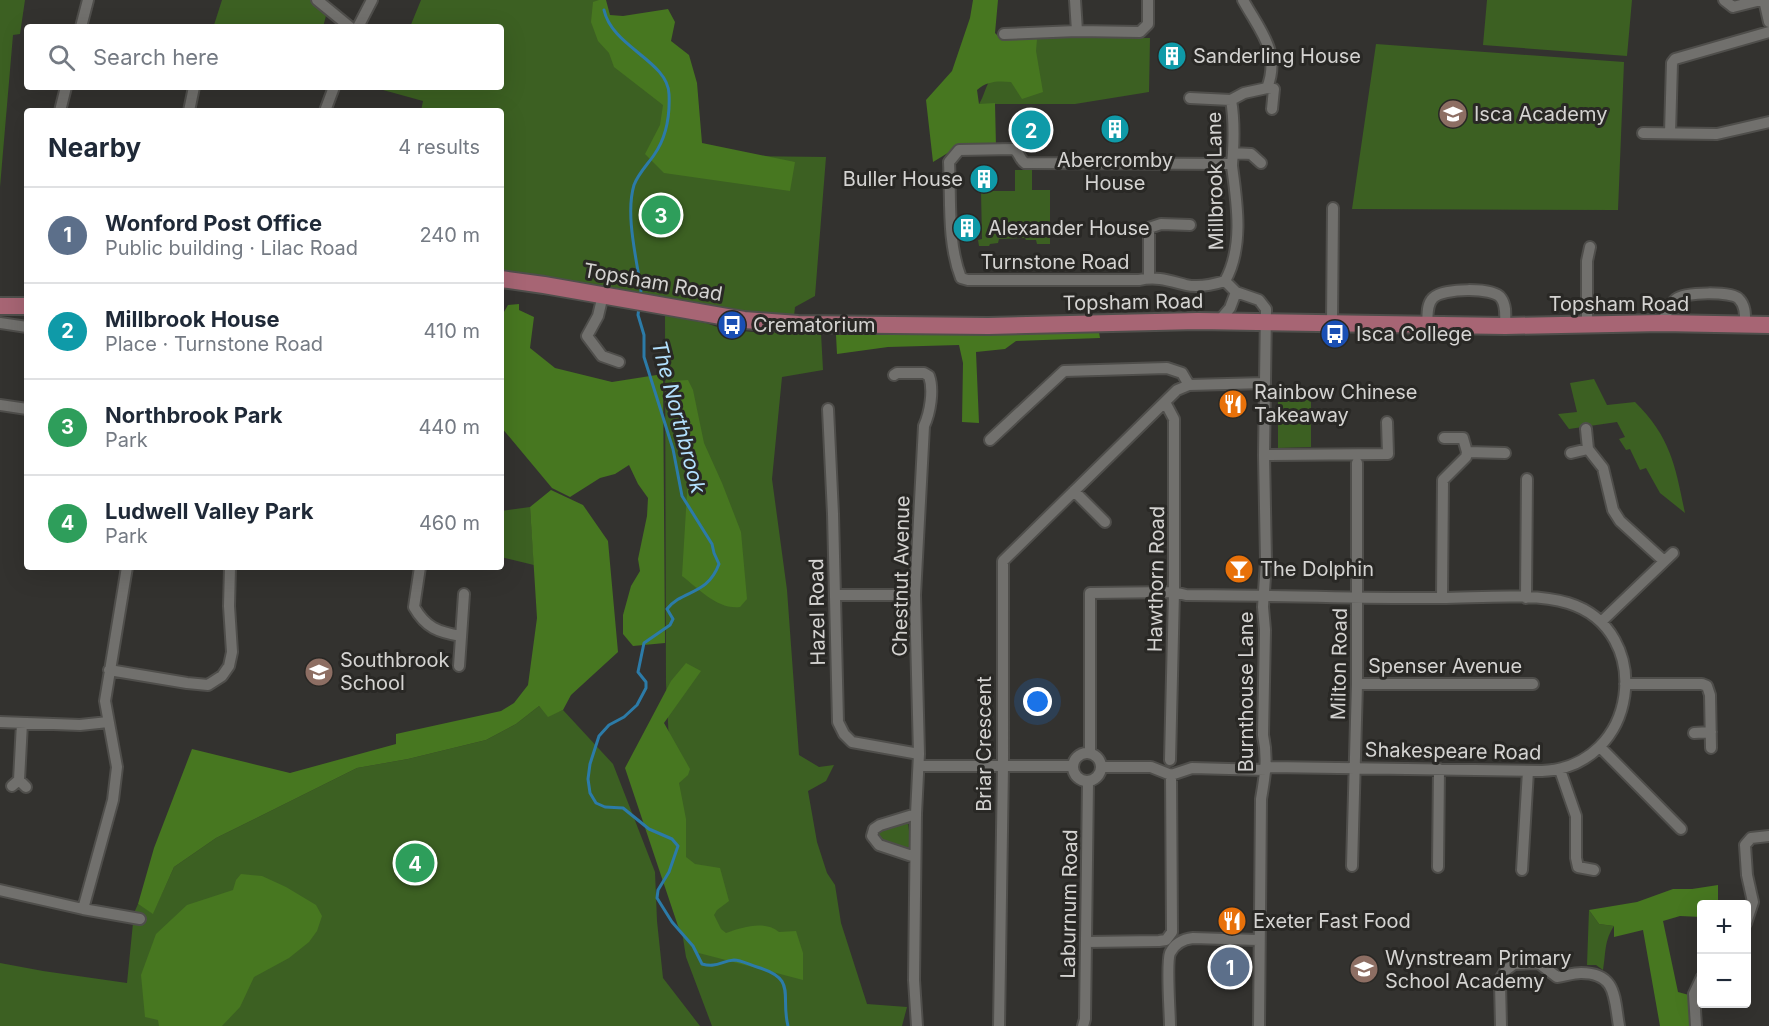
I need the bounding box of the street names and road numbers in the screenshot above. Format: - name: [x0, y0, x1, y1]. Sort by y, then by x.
- street label: Millbrook Lane: [1202, 111, 1228, 251]
- street label: Turnstone Road: [980, 250, 1130, 274]
- street label: Topsham Road: [582, 258, 724, 306]
- street label: Topsham Road: [1063, 289, 1203, 315]
- street label: Topsham Road: [1549, 292, 1689, 316]
- street label: Chestnut Avenue: [888, 495, 914, 657]
- street label: Hawthorn Road: [1143, 506, 1169, 652]
- street label: Hazel Road: [804, 558, 830, 666]
- street label: Milton Road: [1326, 608, 1352, 720]
- street label: Burnthouse Lane: [1234, 612, 1258, 772]
- street label: Spenser Avenue: [1368, 654, 1522, 678]
- street label: Briar Crescent: [972, 676, 996, 812]
- street label: Shakespeare Road: [1364, 737, 1542, 765]
- street label: Laburnum Road: [1056, 829, 1082, 979]

